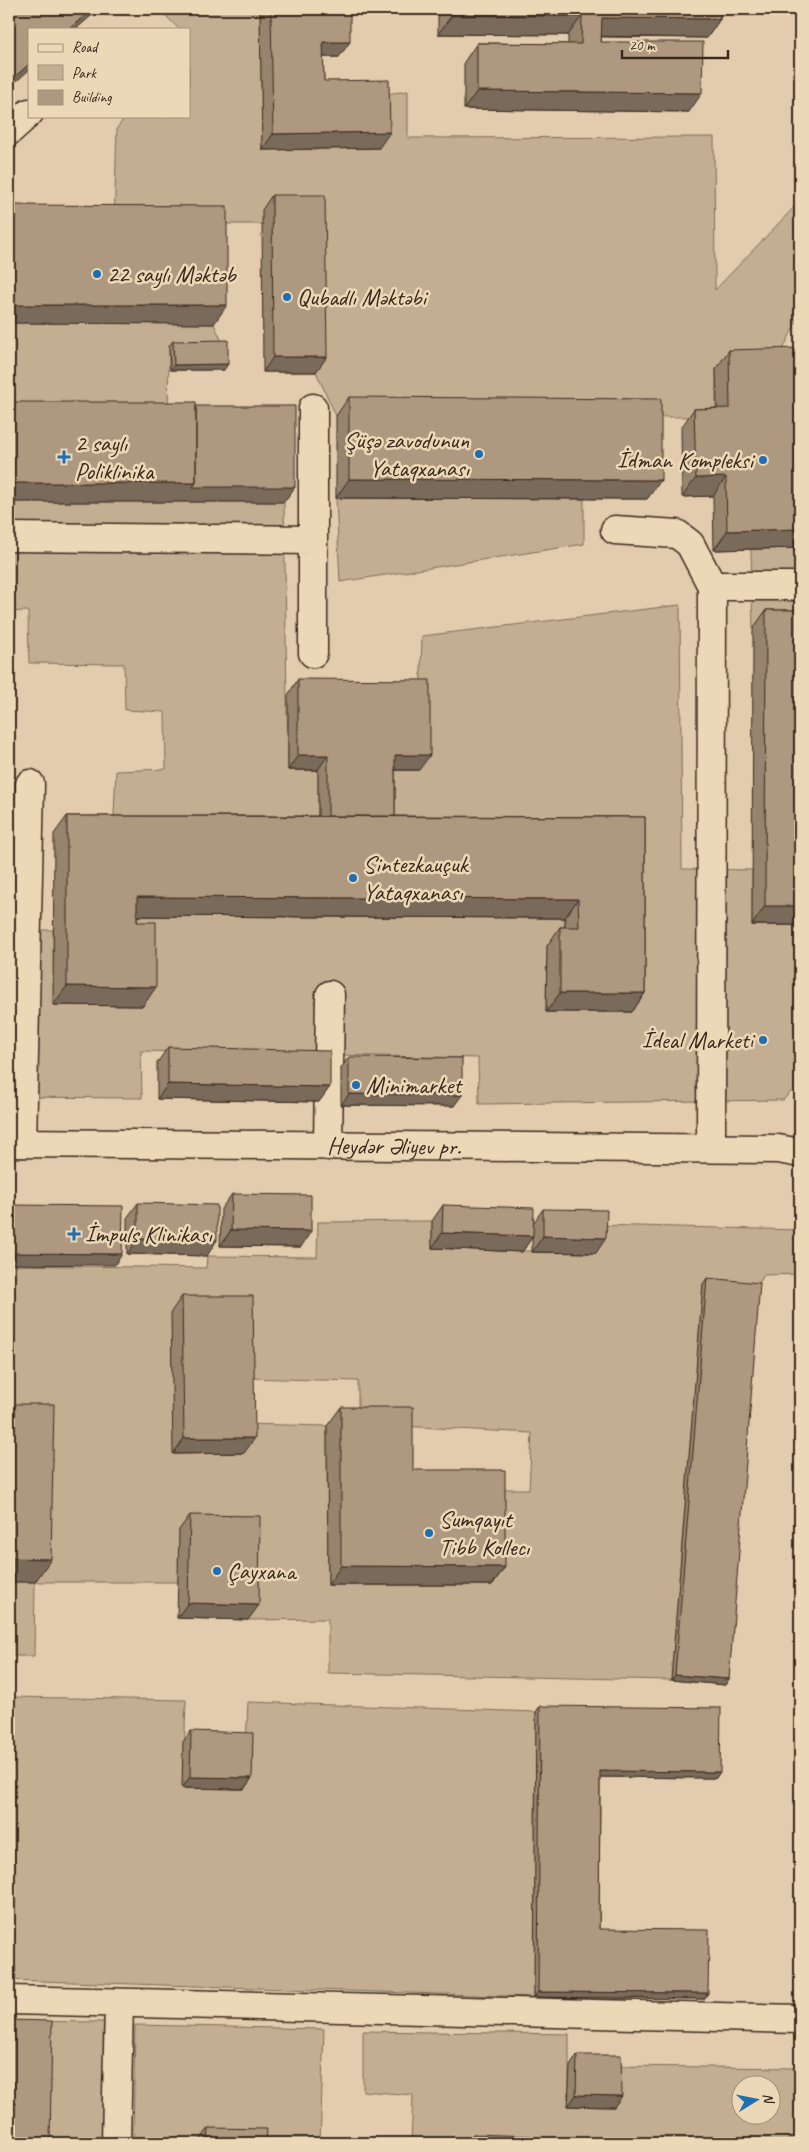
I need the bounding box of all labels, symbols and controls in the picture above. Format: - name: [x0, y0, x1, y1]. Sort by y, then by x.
- legend: [28, 28, 190, 118]
- scale bar: [622, 28, 728, 60]
- text: 20 m: [629, 36, 656, 55]
- text: Road: [72, 38, 99, 57]
- text: Park: [72, 64, 97, 83]
- text: Building: [72, 88, 112, 107]
- place label: 22 saylı Məktəb: [107, 259, 237, 289]
- marker: 22 saylı Məktəb: [91, 268, 103, 280]
- place label: Qubadlı Məktəbi: [297, 282, 429, 312]
- marker: Qubadlı Məktəbi: [281, 291, 293, 303]
- place label: Şüşə zavodunun Yataqxanası: [344, 425, 471, 483]
- place label: 2 saylı Poliklinika: [75, 428, 155, 486]
- place label: İdman Kompleksi: [617, 445, 755, 475]
- marker: Şüşə zavodunun Yataqxanası: [473, 448, 485, 460]
- marker: 2 saylı Poliklinika: [57, 450, 71, 464]
- marker: İdman Kompleksi: [757, 454, 769, 466]
- place label: Sintezkauçuk Yataqxanası: [363, 849, 470, 907]
- marker: Sintezkauçuk Yataqxanası: [347, 872, 359, 884]
- place label: İdeal Marketi: [642, 1025, 756, 1055]
- marker: İdeal Marketi: [757, 1034, 769, 1046]
- place label: Minimarket: [366, 1070, 463, 1100]
- marker: Minimarket: [350, 1079, 362, 1091]
- street label: Heydər Əliyev pr.: [327, 1130, 461, 1162]
- place label: İmpuls Klinikası: [85, 1219, 213, 1249]
- marker: İmpuls Klinikası: [67, 1227, 81, 1241]
- place label: Sumqayıt Tibb Kollecı: [439, 1504, 531, 1562]
- marker: Sumqayıt Tibb Kollecı: [423, 1527, 435, 1539]
- place label: Çayxana: [227, 1556, 297, 1586]
- marker: Çayxana: [211, 1565, 223, 1577]
- north arrow: [732, 2074, 782, 2124]
- text: N: [759, 2092, 778, 2106]

